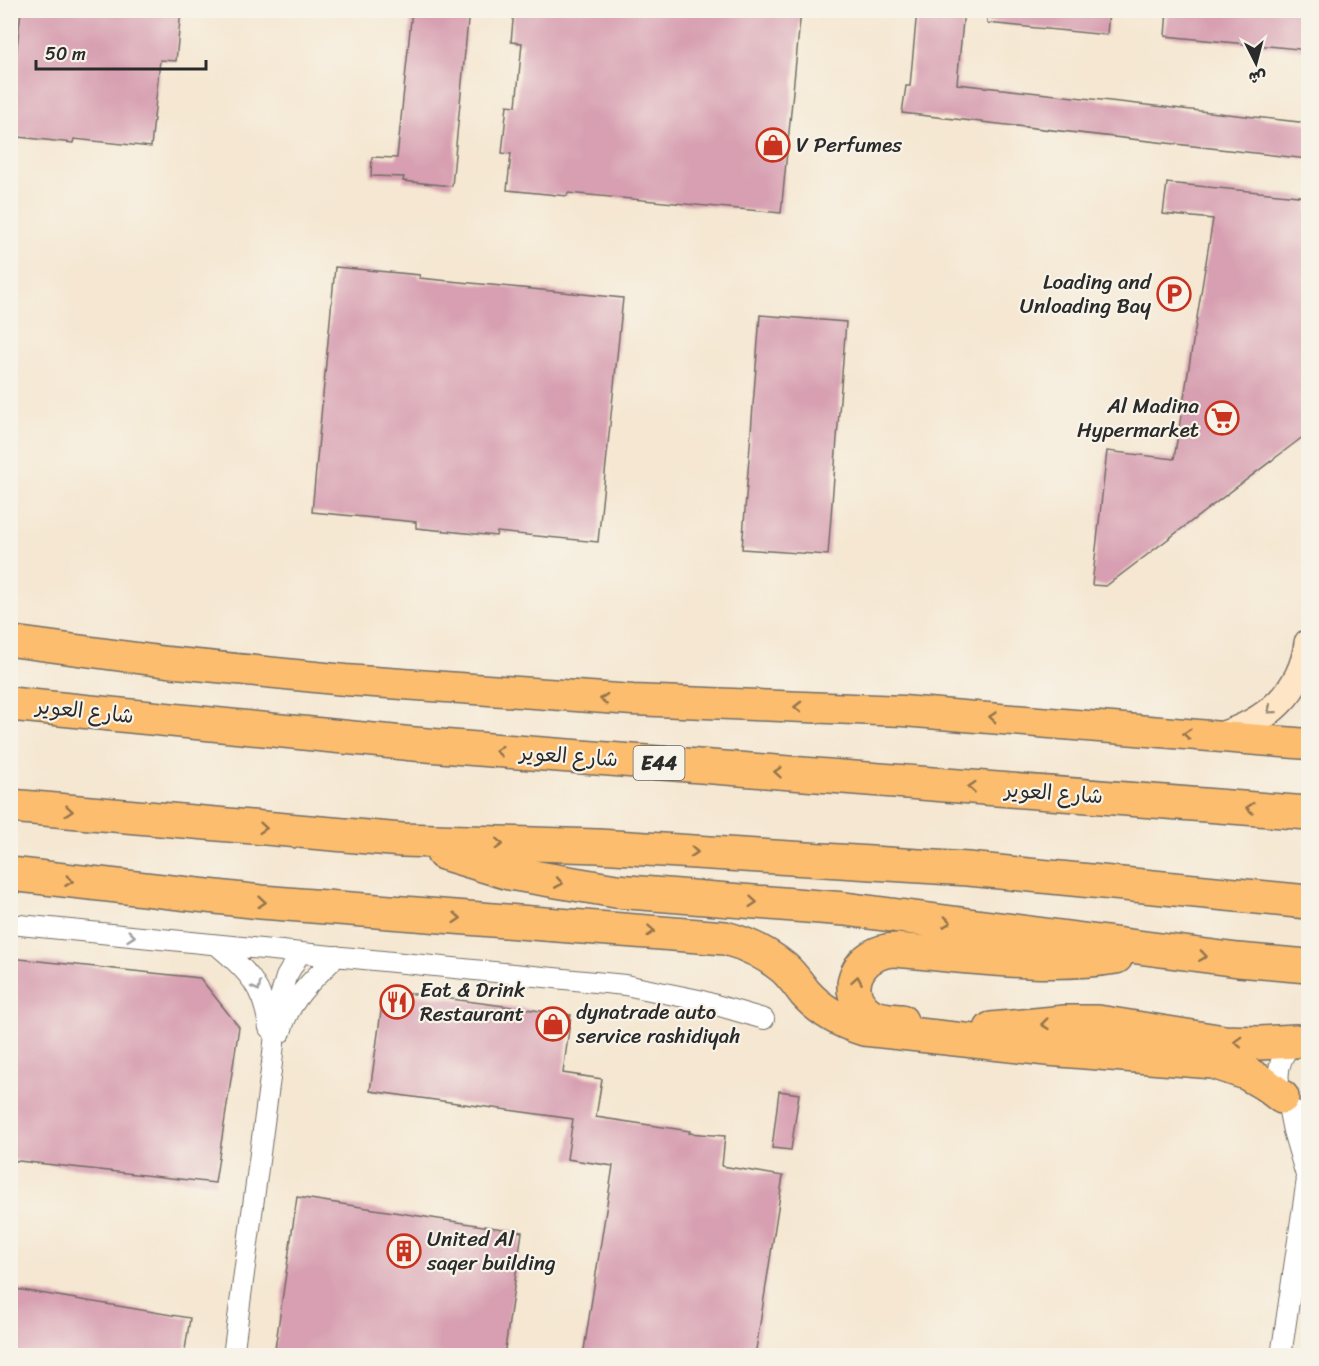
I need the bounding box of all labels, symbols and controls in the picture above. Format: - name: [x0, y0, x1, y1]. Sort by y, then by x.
- scale bar: [36, 33, 206, 71]
- north arrow: [1226, 33, 1286, 93]
- text: 50 m: [45, 38, 86, 70]
- text: ش: [1247, 62, 1268, 93]
- place label: V Perfumes: [796, 126, 902, 164]
- shop icon: V Perfumes: [755, 127, 791, 163]
- place label: Loading and Unloading Bay: [1020, 263, 1153, 325]
- parking icon: Loading and Unloading Bay: [1156, 276, 1192, 312]
- place label: Al Madina Hypermarket: [1077, 387, 1199, 449]
- supermarket icon: Al Madina Hypermarket: [1204, 400, 1240, 436]
- street label: شارع العوير: [32, 687, 136, 735]
- one-way arrow: [599, 692, 608, 705]
- one-way arrow: [794, 700, 803, 713]
- one-way arrow: [1267, 703, 1278, 714]
- one-way arrow: [989, 711, 998, 724]
- one-way arrow: [1183, 727, 1192, 740]
- street label: شارع العوير: [517, 733, 619, 778]
- one-way arrow: [495, 744, 504, 757]
- road number: E44: [634, 746, 684, 780]
- one-way arrow: [773, 766, 782, 779]
- street label: شارع العوير: [1002, 770, 1104, 815]
- one-way arrow: [967, 781, 977, 794]
- one-way arrow: [1246, 802, 1255, 815]
- one-way arrow: [64, 804, 73, 817]
- one-way arrow: [259, 821, 268, 834]
- one-way arrow: [495, 837, 504, 850]
- one-way arrow: [690, 845, 699, 858]
- one-way arrow: [64, 874, 73, 887]
- one-way arrow: [555, 876, 564, 888]
- one-way arrow: [258, 895, 267, 908]
- one-way arrow: [749, 895, 758, 908]
- one-way arrow: [452, 911, 461, 924]
- one-way arrow: [942, 915, 952, 928]
- one-way arrow: [647, 925, 656, 938]
- one-way arrow: [127, 929, 136, 942]
- one-way arrow: [1198, 949, 1207, 961]
- place label: Eat & Drink Restaurant: [420, 971, 526, 1033]
- one-way arrow: [850, 975, 863, 985]
- one-way arrow: [250, 981, 261, 991]
- restaurant icon: Eat & Drink Restaurant: [379, 984, 415, 1020]
- place label: dynatrade auto service rashidiyah: [575, 993, 740, 1055]
- shop icon: dynatrade auto service rashidiyah: [535, 1006, 571, 1042]
- one-way arrow: [1040, 1017, 1049, 1030]
- one-way arrow: [1233, 1036, 1242, 1049]
- place label: United Al saqer building: [426, 1220, 556, 1282]
- building icon: United Al saqer building: [386, 1233, 422, 1269]

